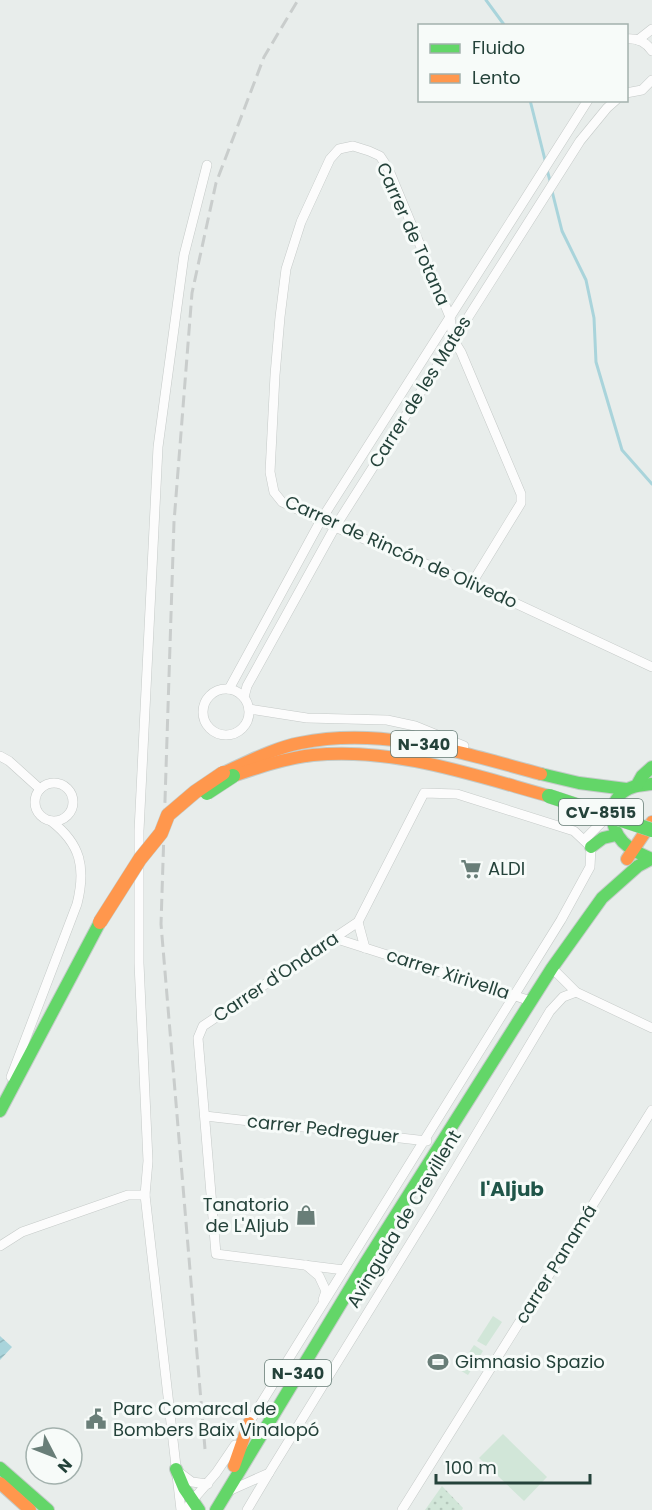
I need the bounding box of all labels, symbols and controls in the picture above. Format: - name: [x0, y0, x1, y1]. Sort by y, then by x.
- legend: [418, 24, 628, 102]
- text: Fluido: [472, 35, 525, 60]
- text: Lento: [472, 65, 521, 90]
- street label: Carrer de Totana: [371, 158, 456, 309]
- street label: Carrer de les Mates: [363, 311, 477, 473]
- street label: Carrer de Rincón de Olivedo: [281, 489, 521, 614]
- road number: N-340: [391, 731, 457, 757]
- road number: CV-8515: [559, 799, 643, 825]
- place label: ALDI: [488, 856, 525, 881]
- supermarket icon: ALDI: [459, 857, 483, 881]
- street label: Carrer d'Ondara: [208, 925, 343, 1028]
- street label: carrer Xirivella: [383, 942, 513, 1005]
- street label: carrer Pedreguer: [246, 1108, 400, 1149]
- street label: Avinguda de Crevillent: [340, 1125, 467, 1312]
- district label: l'Aljub: [480, 1175, 544, 1203]
- place label: Tanatorio de L'Aljub: [203, 1192, 289, 1238]
- street label: carrer Panamá: [509, 1199, 602, 1328]
- shop icon: Tanatorio de L'Aljub: [294, 1203, 318, 1227]
- place label: Gimnasio Spazio: [455, 1349, 605, 1374]
- sports icon: Gimnasio Spazio: [426, 1350, 450, 1374]
- road number: N-340: [265, 1360, 331, 1386]
- place label: Parc Comarcal de Bombers Baix Vinalopó: [113, 1396, 319, 1442]
- public building icon: Parc Comarcal de Bombers Baix Vinalopó: [84, 1407, 108, 1431]
- north arrow: [24, 1426, 84, 1486]
- scale bar: [436, 1447, 590, 1485]
- text: N: [52, 1454, 77, 1478]
- text: 100 m: [445, 1455, 497, 1480]

